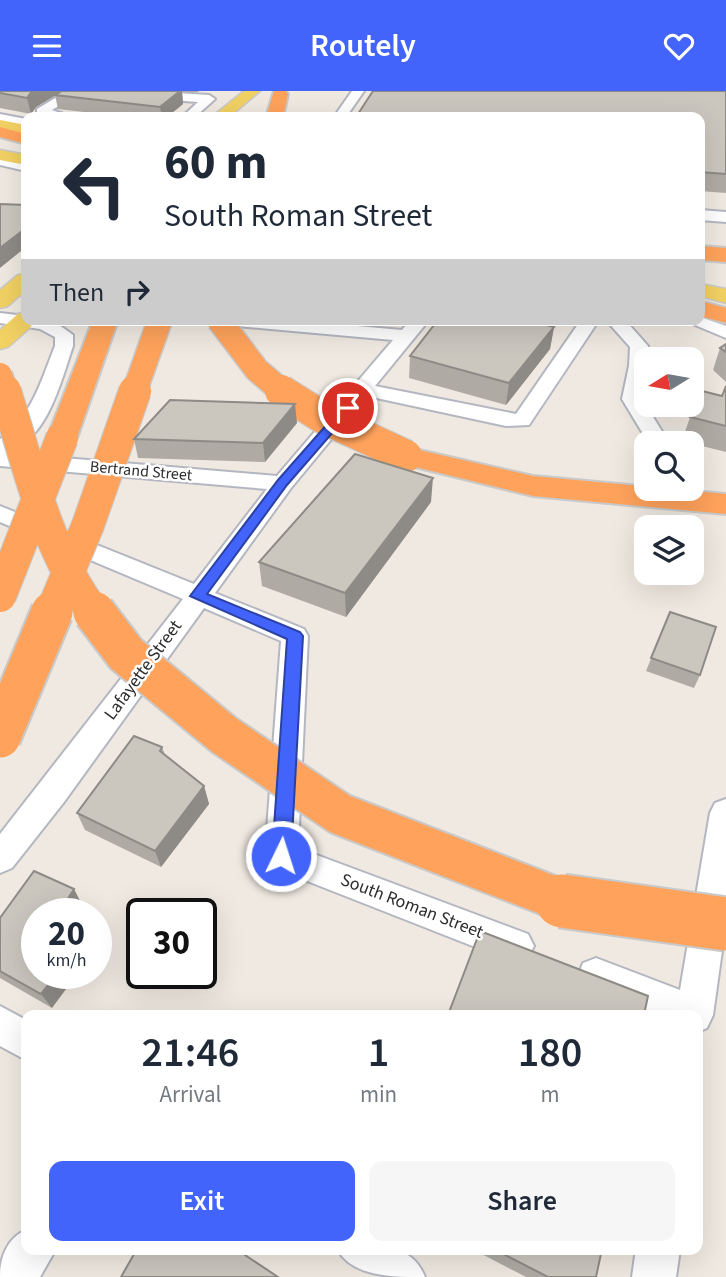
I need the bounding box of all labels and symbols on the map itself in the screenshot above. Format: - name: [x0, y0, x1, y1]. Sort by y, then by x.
- north arrow: [634, 347, 704, 417]
- pin: [318, 378, 378, 438]
- street label: Bertrand Street: [89, 456, 194, 486]
- street label: Lafayette Street: [98, 615, 188, 725]
- position arrow: [244, 819, 318, 893]
- street label: South Roman Street: [337, 867, 487, 945]
- speed limit sign: 30: [126, 898, 217, 989]

